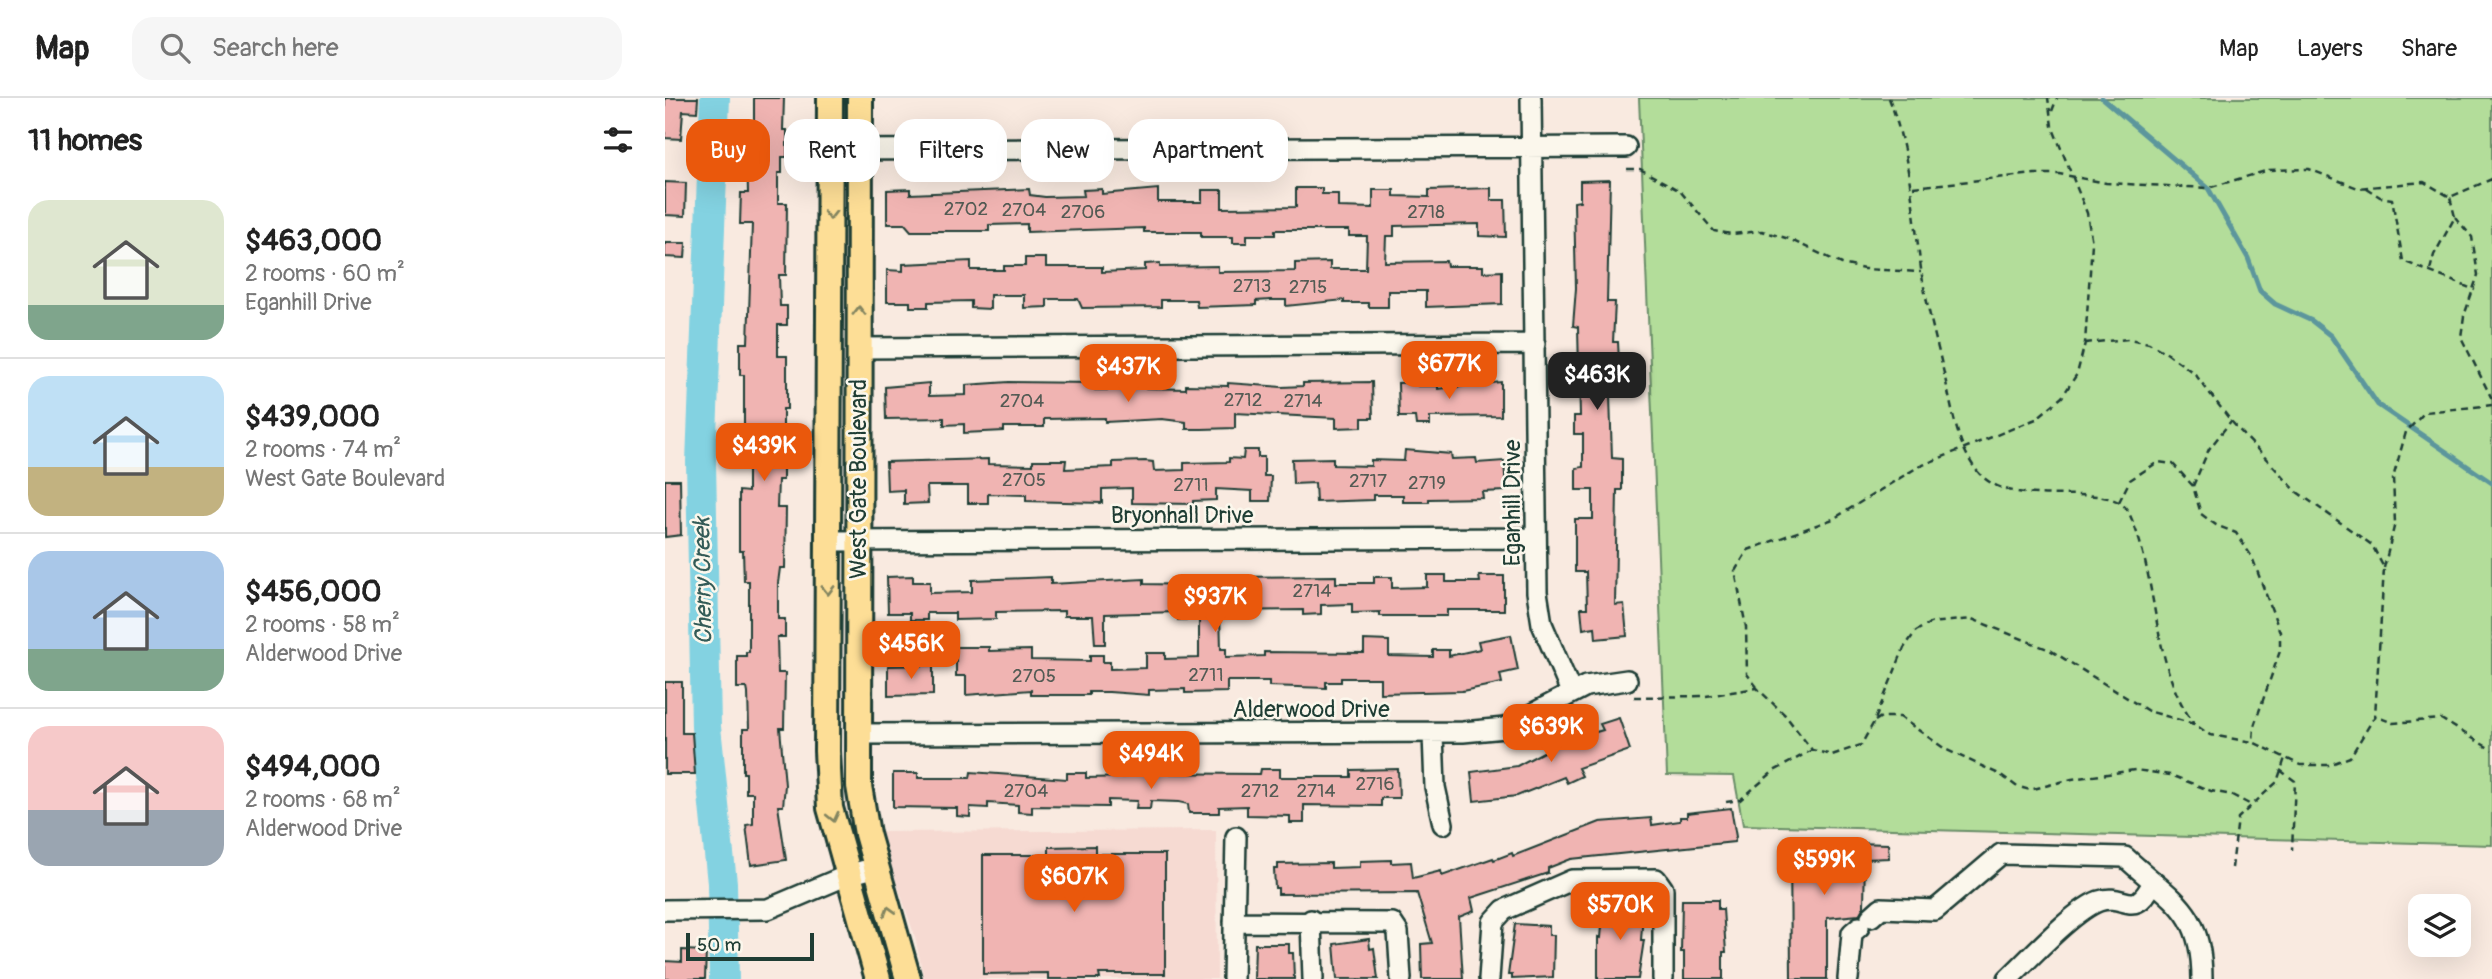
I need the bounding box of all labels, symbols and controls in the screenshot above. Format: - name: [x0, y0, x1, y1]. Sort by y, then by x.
- search box: [132, 17, 622, 80]
- text: Map: [35, 28, 90, 69]
- icon: search: [156, 29, 194, 67]
- text: Search here: [212, 32, 339, 64]
- text: Map: [2219, 34, 2259, 63]
- text: Layers: [2297, 34, 2363, 63]
- text: Share: [2401, 34, 2457, 63]
- chip: Buy: [686, 119, 770, 182]
- chip: Rent: [784, 119, 880, 182]
- chip: Filters: [894, 119, 1007, 182]
- chip: New: [1021, 119, 1114, 182]
- chip: Apartment: [1128, 119, 1288, 182]
- icon: filters: [599, 121, 637, 159]
- text: 11 homes: [28, 122, 142, 159]
- house number: 2702: [944, 197, 988, 221]
- house number: 2704: [1002, 198, 1046, 222]
- house number: 2706: [1061, 200, 1105, 224]
- house number: 2718: [1407, 200, 1445, 224]
- one-way arrow: [822, 210, 838, 221]
- text: $463,000: [245, 222, 382, 259]
- icon: home: [84, 228, 168, 312]
- text: 2 rooms · 60 m²: [245, 259, 405, 288]
- house number: 2713: [1233, 274, 1271, 298]
- house number: 2715: [1289, 275, 1327, 299]
- text: Eganhill Drive: [245, 288, 372, 317]
- one-way arrow: [851, 305, 867, 316]
- pin: $677K: [1400, 342, 1498, 401]
- pin: $437K: [1079, 344, 1177, 404]
- text: $677K: [1417, 349, 1481, 378]
- text: $437K: [1096, 352, 1160, 381]
- pin: $463K: [1548, 352, 1646, 412]
- text: $463K: [1564, 360, 1630, 389]
- street label: West Gate Boulevard: [844, 379, 873, 579]
- house number: 2712: [1224, 388, 1262, 412]
- house number: 2704: [1000, 389, 1044, 413]
- house number: 2714: [1283, 389, 1323, 413]
- text: $439,000: [245, 398, 380, 435]
- icon: home: [84, 404, 168, 488]
- pin: $439K: [715, 424, 813, 483]
- text: $439K: [732, 431, 796, 460]
- text: 2 rooms · 74 m²: [245, 435, 401, 464]
- street label: Eganhill Drive: [1498, 439, 1527, 566]
- text: West Gate Boulevard: [245, 464, 445, 493]
- house number: 2705: [1002, 468, 1046, 492]
- house number: 2717: [1349, 469, 1387, 493]
- house number: 2719: [1408, 471, 1446, 495]
- house number: 2711: [1173, 473, 1209, 497]
- street label: Bryonhall Drive: [1111, 501, 1254, 530]
- water label: Cherry Creek: [687, 515, 719, 645]
- text: $456,000: [245, 573, 381, 610]
- pin: $937K: [1166, 574, 1264, 634]
- icon: home: [84, 579, 168, 663]
- house number: 2714: [1292, 579, 1332, 603]
- text: $937K: [1183, 582, 1247, 611]
- one-way arrow: [821, 584, 836, 595]
- text: 2 rooms · 58 m²: [245, 610, 400, 639]
- pin: $456K: [862, 622, 960, 681]
- text: $456K: [878, 629, 944, 658]
- text: Alderwood Drive: [245, 639, 402, 668]
- house number: 2711: [1188, 663, 1224, 687]
- house number: 2705: [1012, 664, 1056, 688]
- street label: Alderwood Drive: [1232, 695, 1390, 724]
- pin: $639K: [1502, 704, 1600, 764]
- text: $639K: [1519, 712, 1583, 741]
- pin: $494K: [1102, 732, 1200, 791]
- text: $494K: [1119, 739, 1183, 768]
- text: $494,000: [245, 748, 381, 785]
- icon: home: [84, 754, 168, 838]
- house number: 2716: [1355, 772, 1395, 796]
- house number: 2704: [1004, 779, 1048, 803]
- house number: 2712: [1241, 779, 1279, 803]
- house number: 2714: [1296, 779, 1336, 803]
- text: 2 rooms · 68 m²: [245, 785, 401, 814]
- one-way arrow: [824, 811, 839, 823]
- text: Alderwood Drive: [245, 814, 402, 843]
- pin: $599K: [1775, 838, 1873, 897]
- text: $599K: [1793, 845, 1855, 874]
- pin: $607K: [1025, 854, 1123, 914]
- text: $607K: [1040, 862, 1108, 891]
- pin: $570K: [1571, 882, 1669, 942]
- text: $570K: [1587, 890, 1653, 919]
- map controls: [2408, 894, 2471, 957]
- button: layers: [2408, 894, 2471, 957]
- one-way arrow: [883, 905, 898, 917]
- scale bar: [686, 930, 814, 962]
- text: 50 m: [697, 933, 741, 957]

